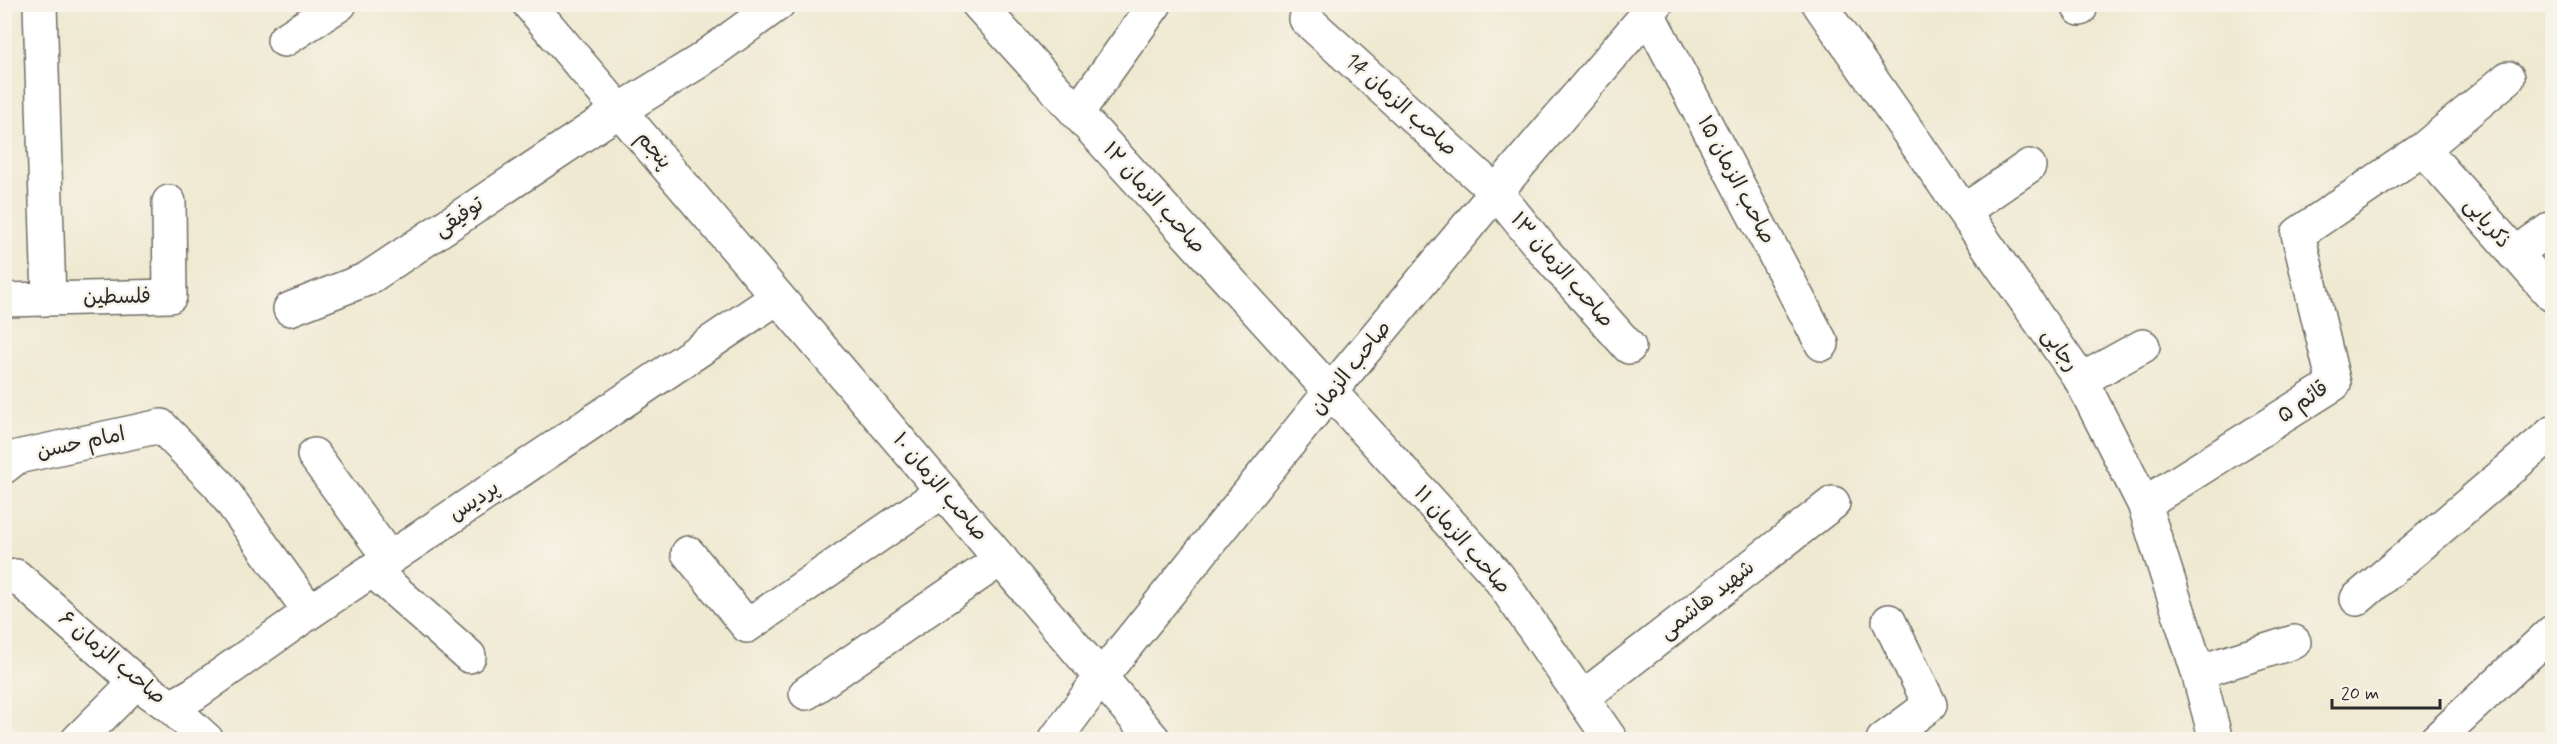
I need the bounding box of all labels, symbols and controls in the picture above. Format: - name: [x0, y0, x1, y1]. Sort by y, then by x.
- street label: صاحب الزمان 14: [1339, 47, 1463, 163]
- street label: صاحب الزمان ۱۵: [1690, 111, 1782, 249]
- street label: پنجم: [629, 125, 678, 176]
- street label: صاحب الزمان ۱۲: [1096, 136, 1212, 260]
- street label: توفیقی: [429, 190, 490, 244]
- street label: ذکریایی: [2457, 192, 2517, 254]
- street label: صاحب الزمان ۱۳: [1504, 206, 1620, 334]
- street label: فلسطین: [83, 282, 151, 312]
- street label: صاحب الزمان: [1304, 315, 1398, 421]
- street label: رجایی: [2035, 323, 2085, 377]
- street label: قائم ۵: [2272, 374, 2335, 431]
- street label: امام حسن: [34, 420, 128, 467]
- street label: صاحب الزمان ۱۰: [886, 427, 994, 547]
- street label: پردیس: [443, 474, 505, 528]
- street label: صاحب الزمان ۱۱: [1407, 480, 1517, 600]
- street label: شهید هاشمی: [1653, 554, 1761, 646]
- street label: صاحب الزمان ۶: [52, 605, 172, 711]
- scale bar: [2332, 672, 2440, 710]
- text: 20 m: [2341, 682, 2379, 706]

